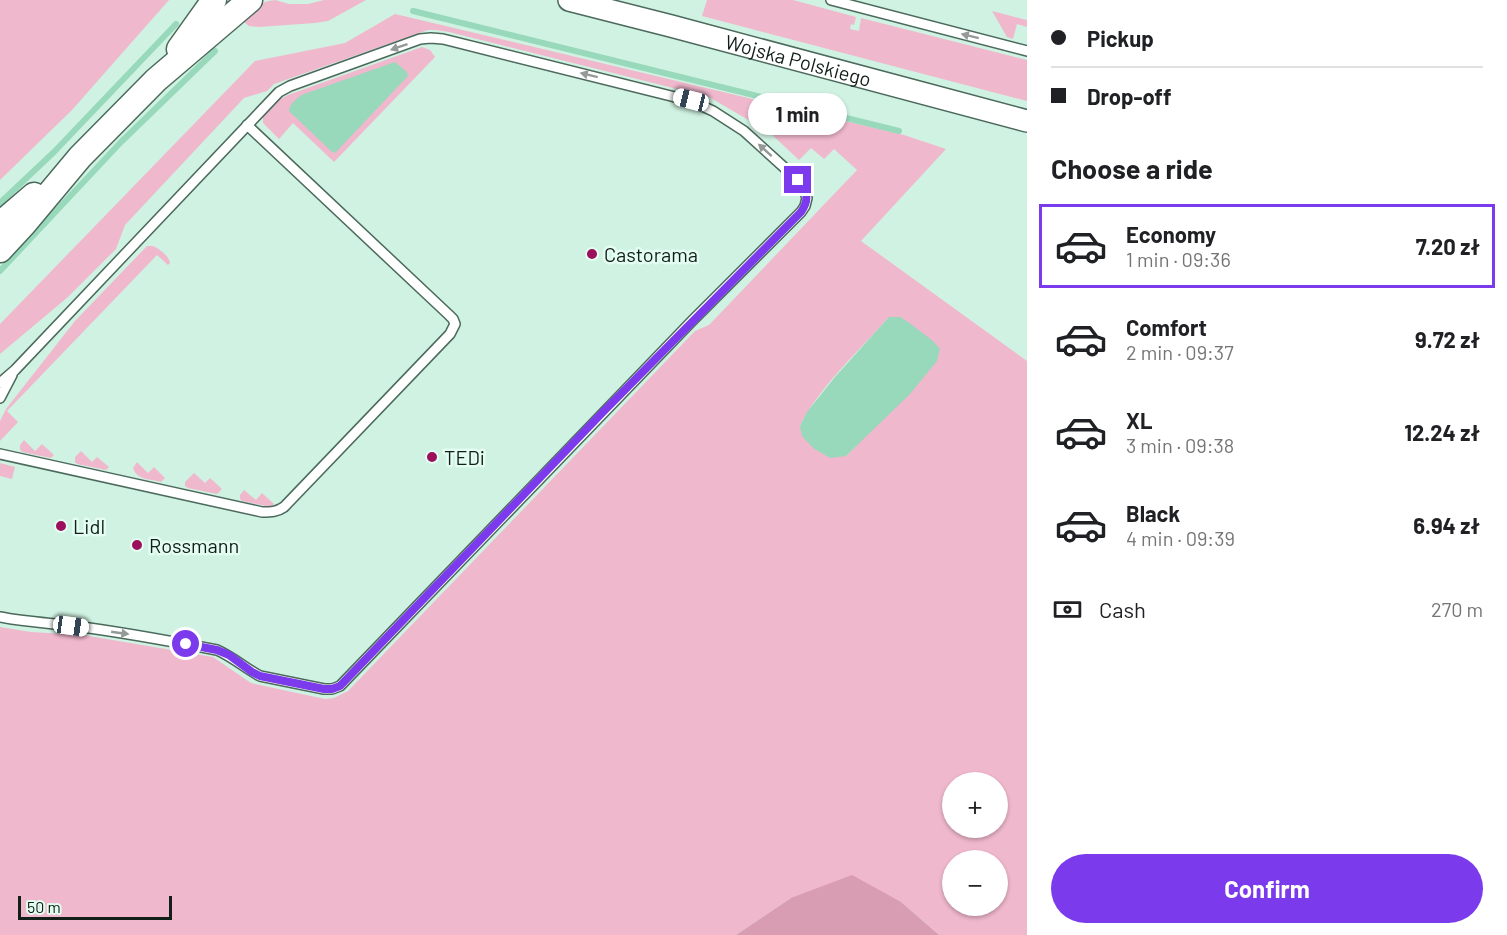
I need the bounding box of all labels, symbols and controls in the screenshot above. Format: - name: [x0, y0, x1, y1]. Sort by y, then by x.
- text: Pickup: [1087, 25, 1154, 51]
- street label: Wojska Polskiego: [723, 29, 874, 91]
- one-way arrow: [961, 31, 979, 40]
- one-way arrow: [390, 42, 408, 52]
- one-way arrow: [579, 70, 597, 79]
- text: Drop-off: [1087, 83, 1171, 109]
- car: [671, 87, 711, 113]
- callout: 1 min: [748, 93, 848, 135]
- text: 1 min: [776, 102, 819, 126]
- one-way arrow: [758, 144, 773, 157]
- text: Choose a ride: [1051, 152, 1213, 184]
- route end: [784, 166, 811, 193]
- icon: car: [1054, 219, 1108, 273]
- text: Economy: [1126, 221, 1216, 247]
- text: 7.20 zł: [1416, 233, 1480, 259]
- place label: Castorama: [604, 242, 698, 266]
- marker: Castorama: [585, 247, 599, 261]
- text: 1 min · 09:36: [1126, 247, 1231, 271]
- icon: car: [1054, 312, 1108, 366]
- text: Comfort: [1126, 314, 1207, 340]
- text: 9.72 zł: [1415, 326, 1480, 352]
- text: 2 min · 09:37: [1126, 340, 1234, 364]
- icon: car: [1054, 405, 1108, 459]
- text: XL: [1126, 407, 1152, 433]
- text: 12.24 zł: [1404, 419, 1480, 445]
- text: 3 min · 09:38: [1126, 433, 1234, 457]
- place label: TEDi: [444, 445, 485, 469]
- marker: TEDi: [425, 450, 439, 464]
- icon: car: [1054, 498, 1108, 552]
- text: Black: [1126, 500, 1180, 526]
- text: 6.94 zł: [1413, 512, 1480, 538]
- place label: Lidl: [73, 514, 105, 538]
- marker: Lidl: [54, 519, 68, 533]
- text: 4 min · 09:39: [1126, 526, 1235, 550]
- place label: Rossmann: [149, 533, 239, 557]
- marker: Rossmann: [130, 538, 144, 552]
- icon: cash: [1051, 593, 1084, 626]
- text: Cash: [1099, 596, 1146, 622]
- text: 270 m: [1431, 597, 1483, 621]
- car: [52, 615, 90, 637]
- one-way arrow: [111, 628, 130, 637]
- route start: [172, 630, 199, 657]
- map controls: [942, 772, 1008, 916]
- button: +: [942, 772, 1008, 838]
- button: −: [942, 850, 1008, 916]
- button: Confirm: [1051, 854, 1483, 923]
- scale bar: [18, 893, 172, 920]
- text: 50 m: [27, 897, 61, 916]

